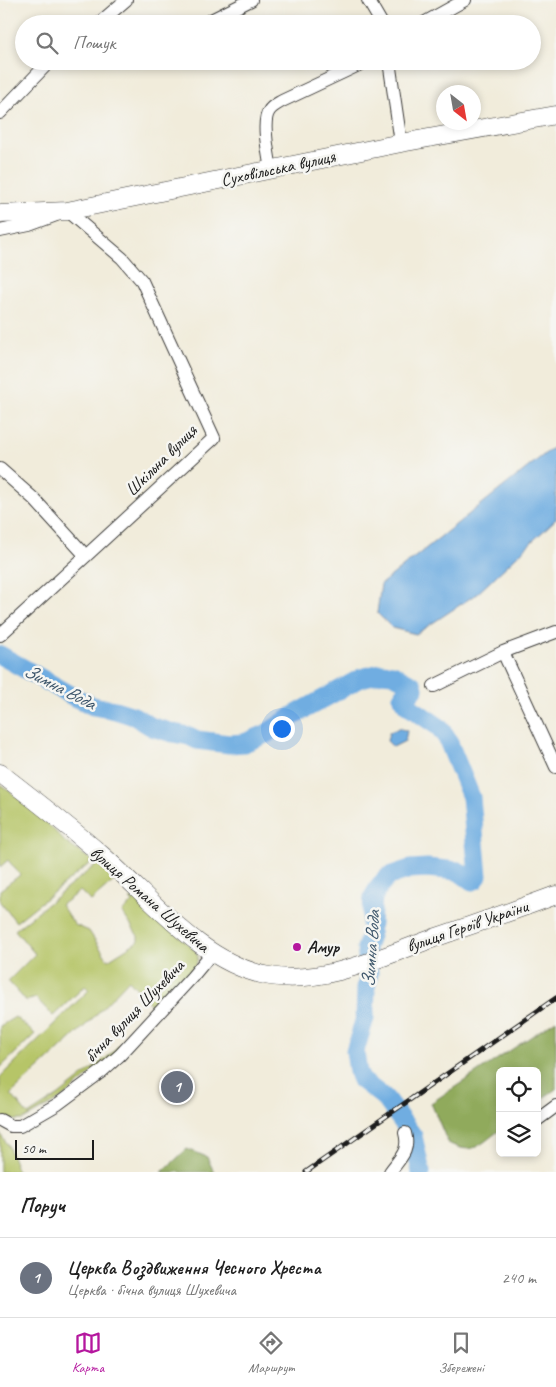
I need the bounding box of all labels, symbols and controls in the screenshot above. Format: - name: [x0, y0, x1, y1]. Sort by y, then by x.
- search box: [15, 15, 541, 70]
- icon: search: [33, 29, 61, 57]
- text: Пошук: [73, 31, 115, 55]
- north arrow: [436, 85, 481, 130]
- street label: Суховільська вулиця: [219, 145, 339, 191]
- street label: Шкільна вулиця: [121, 418, 203, 500]
- water label: Зимна Вода: [20, 659, 101, 716]
- your location: [269, 716, 295, 742]
- street label: вулиця Романа Шухевича: [86, 841, 215, 958]
- street label: вулиця Героїв України: [403, 894, 532, 957]
- water label: Зимна Вода: [356, 908, 386, 988]
- place label: Амур: [307, 936, 341, 958]
- marker: Амур: [291, 941, 303, 953]
- street label: бічна вулиця Шухевича: [79, 954, 190, 1067]
- map controls: [496, 1067, 541, 1157]
- button: locate: [496, 1067, 541, 1112]
- pin: 1: [161, 1068, 193, 1106]
- button: layers: [496, 1112, 541, 1157]
- scale bar: [15, 1137, 94, 1160]
- text: 50 m: [22, 1140, 46, 1157]
- text: Поруч: [20, 1192, 65, 1218]
- text: Церква Воздвиження Чесного Хреста: [67, 1256, 321, 1280]
- text: 1: [32, 1268, 40, 1288]
- text: 240 m: [502, 1268, 536, 1288]
- text: Церква · бічна вулиця Шухевича: [67, 1280, 236, 1300]
- tab: Карта: [72, 1329, 104, 1376]
- tab: Маршрут: [248, 1329, 294, 1376]
- tab: Збережені: [438, 1329, 484, 1376]

